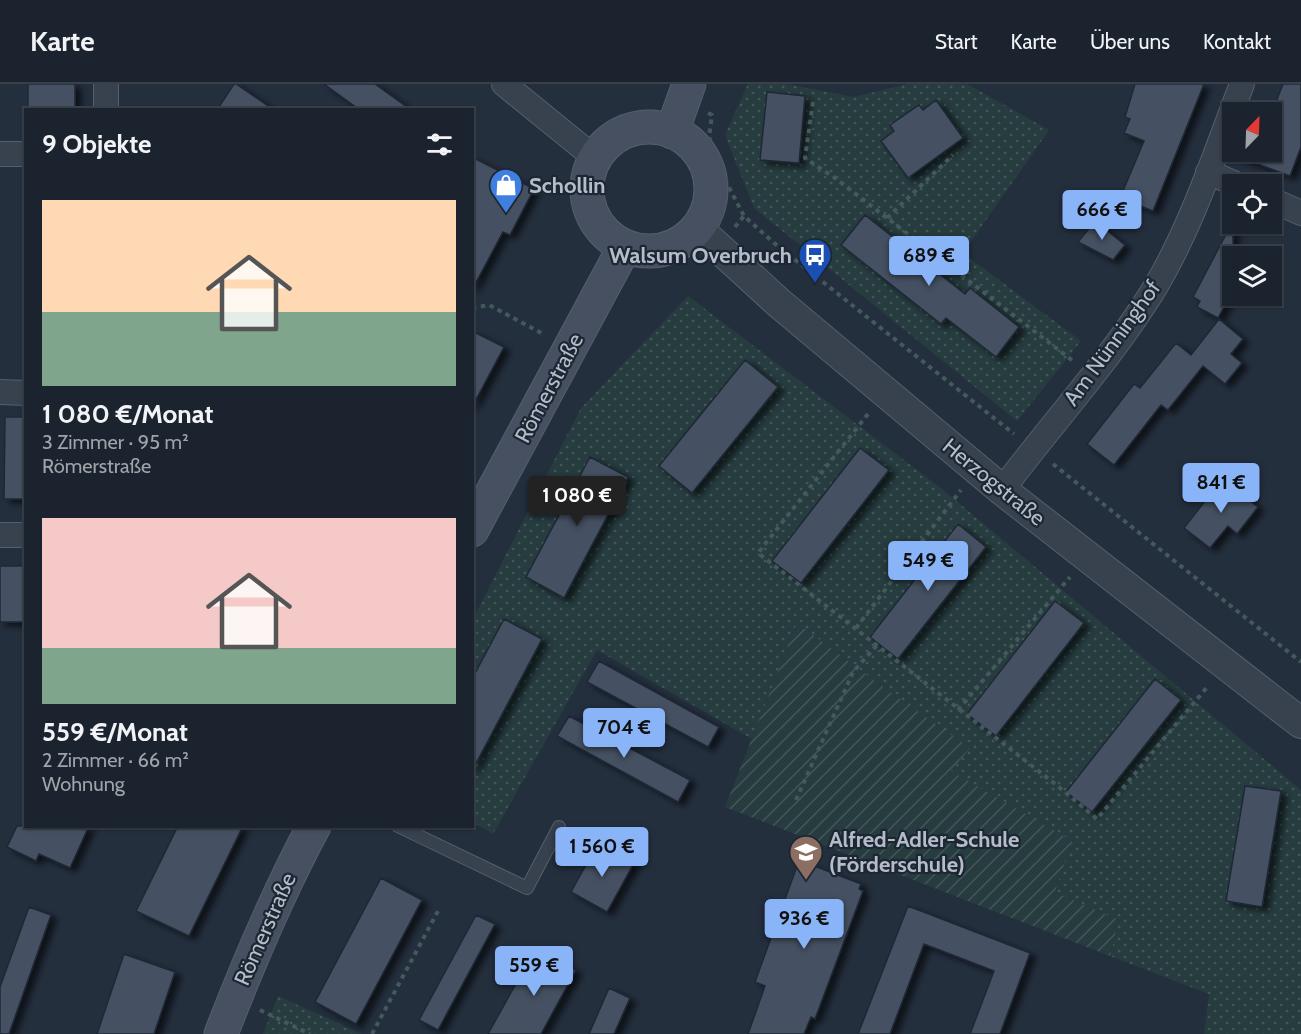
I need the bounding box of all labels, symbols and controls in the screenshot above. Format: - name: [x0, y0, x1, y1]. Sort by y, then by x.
- text: Karte: [30, 24, 95, 58]
- text: Start: [935, 29, 978, 54]
- text: Karte: [1011, 29, 1057, 54]
- text: Über uns: [1090, 29, 1170, 54]
- text: Kontakt: [1203, 29, 1271, 54]
- north arrow: [1222, 102, 1282, 162]
- map controls: [1222, 102, 1282, 306]
- text: 9 Objekte: [42, 128, 151, 160]
- icon: filters: [423, 128, 456, 161]
- shop icon: Schollin: [488, 167, 524, 214]
- place label: Schollin: [529, 172, 605, 199]
- button: locate: [1222, 174, 1282, 234]
- pin: 666 €: [1060, 190, 1144, 241]
- text: 666 €: [1076, 197, 1128, 221]
- pin: 689 €: [887, 236, 971, 287]
- bus stop icon: Walsum Overbruch: [797, 237, 833, 284]
- icon: home: [195, 239, 303, 347]
- place label: Walsum Overbruch: [609, 242, 792, 269]
- text: 689 €: [903, 243, 955, 267]
- button: layers: [1222, 246, 1282, 306]
- street label: Am Nünninghof: [1057, 275, 1167, 411]
- street label: Römerstraße: [509, 329, 589, 447]
- text: 1 080 €/Monat: [42, 398, 213, 430]
- text: 3 Zimmer · 95 m²: [42, 430, 189, 454]
- street label: Herzogstraße: [937, 432, 1051, 532]
- text: Römerstraße: [42, 454, 151, 478]
- pin: 841 €: [1179, 463, 1263, 514]
- text: 841 €: [1196, 470, 1246, 494]
- pin: 1 080 €: [522, 476, 632, 527]
- text: 1 080 €: [542, 483, 612, 507]
- pin: 549 €: [886, 541, 970, 592]
- text: 549 €: [902, 548, 954, 572]
- icon: home: [195, 557, 303, 665]
- pin: 704 €: [582, 708, 666, 759]
- text: 704 €: [597, 715, 651, 739]
- text: 559 €/Monat: [42, 716, 188, 748]
- text: 2 Zimmer · 66 m²: [42, 748, 189, 772]
- text: Wohnung: [42, 772, 125, 796]
- place label: Alfred-Adler-Schule (Förderschule): [829, 826, 1019, 878]
- pin: 1 560 €: [547, 827, 657, 878]
- text: 1 560 €: [569, 834, 635, 858]
- school or university icon: Alfred-Adler-Schule (Förderschule): [788, 834, 824, 881]
- street label: Römerstraße: [228, 869, 302, 989]
- pin: 936 €: [762, 899, 846, 950]
- text: 936 €: [779, 906, 829, 930]
- pin: 559 €: [492, 946, 576, 997]
- text: 559 €: [509, 953, 559, 977]

